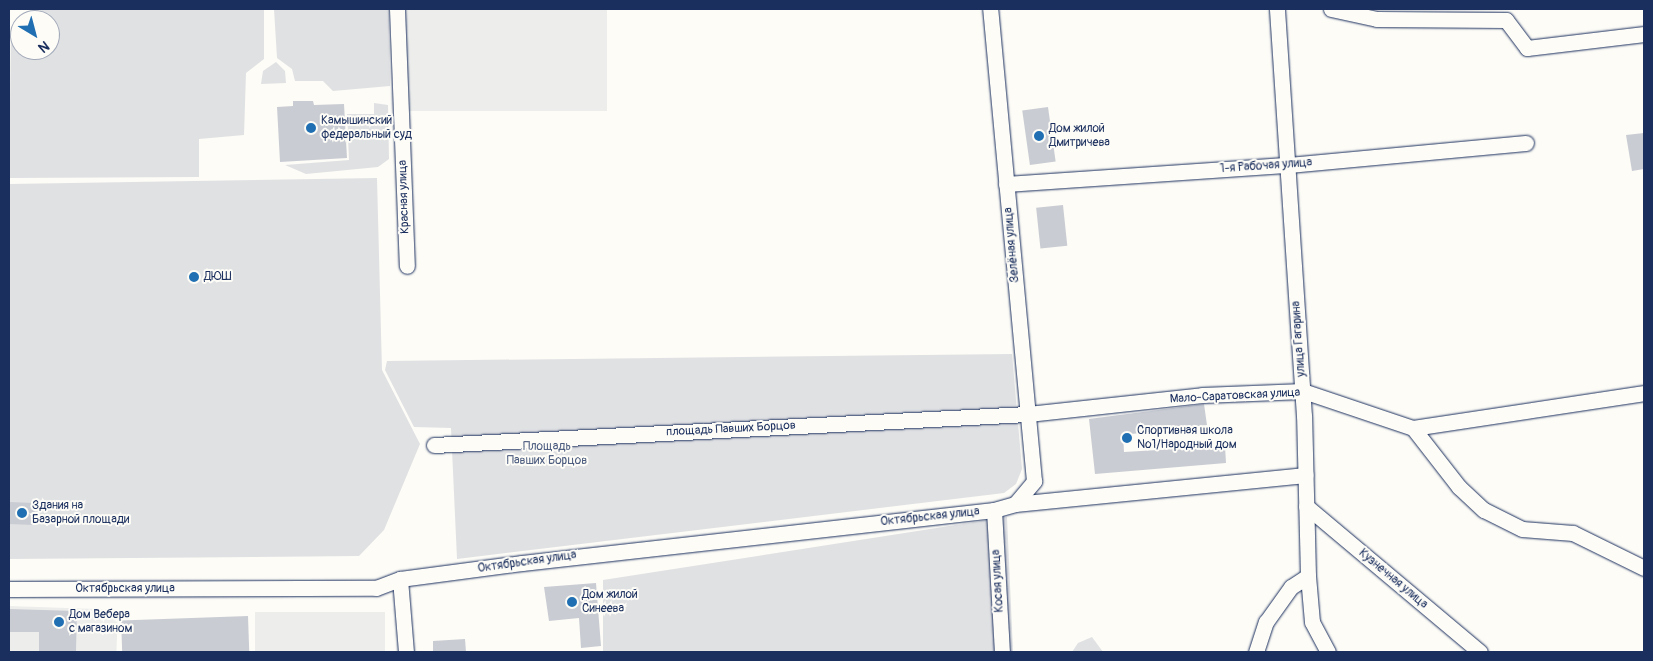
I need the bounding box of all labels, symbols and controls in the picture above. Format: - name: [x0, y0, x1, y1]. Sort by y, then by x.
- north arrow: [10, 10, 60, 60]
- text: N: [35, 37, 53, 56]
- place label: Камышинский федеральный суд: [321, 114, 412, 142]
- marker: Камышинский федеральный суд: [305, 122, 317, 134]
- place label: Дом жилой Дмитричева: [1049, 122, 1110, 150]
- marker: Дом жилой Дмитричева: [1033, 130, 1045, 142]
- street label: 1-я Рабочая улица: [1219, 156, 1313, 176]
- street label: Красная улица: [396, 160, 412, 234]
- street label: Зелёная улица: [1002, 207, 1022, 283]
- place label: ДЮШ: [204, 270, 231, 284]
- marker: ДЮШ: [188, 271, 200, 283]
- street label: улица Гагарина: [1289, 301, 1309, 377]
- street label: Мало-Саратовская улица: [1169, 385, 1301, 407]
- street label: площадь Павших Борцов: [666, 418, 796, 440]
- place label: Спортивная школа №1/Народный дом: [1137, 424, 1237, 452]
- marker: Спортивная школа №1/Народный дом: [1121, 432, 1133, 444]
- park label: Площадь Павших Борцов: [507, 440, 587, 468]
- place label: Здания на Базарной площади: [32, 499, 129, 527]
- street label: Октябрьская улица: [880, 505, 980, 529]
- marker: Здания на Базарной площади: [16, 507, 28, 519]
- street label: Кузнечная улица: [1356, 546, 1430, 612]
- street label: Октябрьская улица: [477, 548, 577, 576]
- street label: Косая улица: [989, 549, 1007, 613]
- street label: Октябрьская улица: [75, 582, 175, 596]
- place label: Дом жилой Синеева: [582, 588, 638, 616]
- marker: Дом жилой Синеева: [566, 596, 578, 608]
- place label: Дом Вебера с магазином: [69, 608, 132, 636]
- marker: Дом Вебера с магазином: [53, 616, 65, 628]

